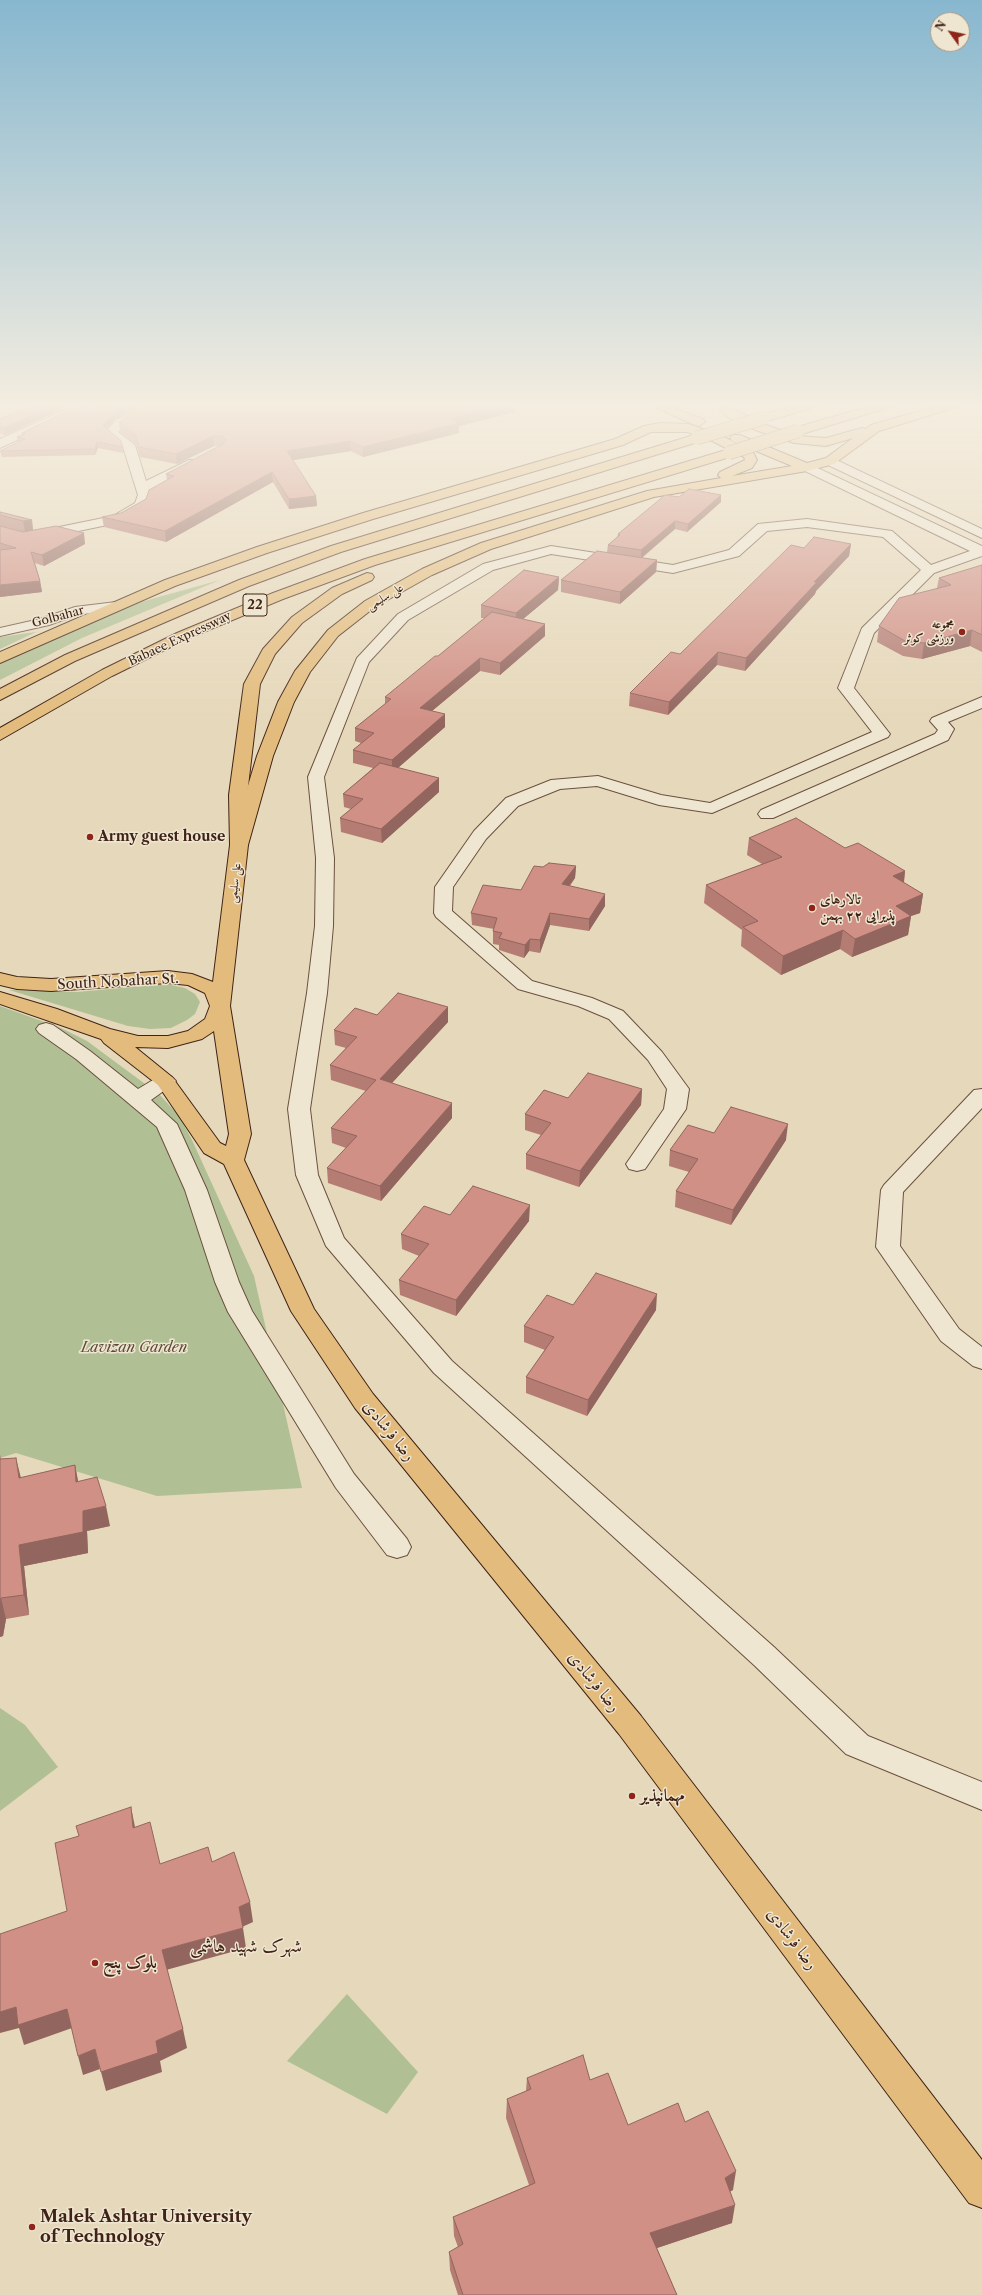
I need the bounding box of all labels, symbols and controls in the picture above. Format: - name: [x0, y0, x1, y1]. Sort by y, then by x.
- north arrow: [930, 12, 970, 52]
- text: N: [932, 18, 949, 34]
- street label: علی سلیمی: [364, 580, 406, 614]
- road number: 22: [243, 594, 267, 616]
- street label: Golbahar: [31, 603, 85, 631]
- street label: Babaee Expressway: [126, 609, 234, 669]
- place label: مجموعه ورزشی کوثر: [904, 618, 954, 646]
- marker: مجموعه ورزشی کوثر: [957, 627, 967, 637]
- place label: Army guest house: [98, 829, 225, 845]
- marker: Army guest house: [85, 832, 95, 842]
- street label: علی سلیمی: [225, 862, 245, 904]
- place label: تالارهای پذیرایی ۲۲ بهمن: [820, 892, 895, 924]
- marker: تالارهای پذیرایی ۲۲ بهمن: [807, 903, 817, 913]
- street label: South Nobahar St.: [57, 970, 179, 994]
- park label: Lavizan Garden: [81, 1340, 187, 1356]
- street label: رضا فرشادی: [358, 1397, 420, 1465]
- street label: رضا فرشادی: [563, 1648, 625, 1716]
- place label: مهمانپذیر: [640, 1786, 684, 1806]
- marker: مهمانپذیر: [627, 1791, 637, 1801]
- street label: رضا فرشادی: [762, 1904, 822, 1974]
- district label: شهرک شهید هاشمی: [190, 1936, 302, 1958]
- place label: بلوک پنج: [103, 1953, 157, 1973]
- marker: بلوک پنج: [90, 1958, 100, 1968]
- place label: Malek Ashtar University of Technology: [40, 2207, 252, 2247]
- marker: Malek Ashtar University of Technology: [27, 2222, 37, 2232]

